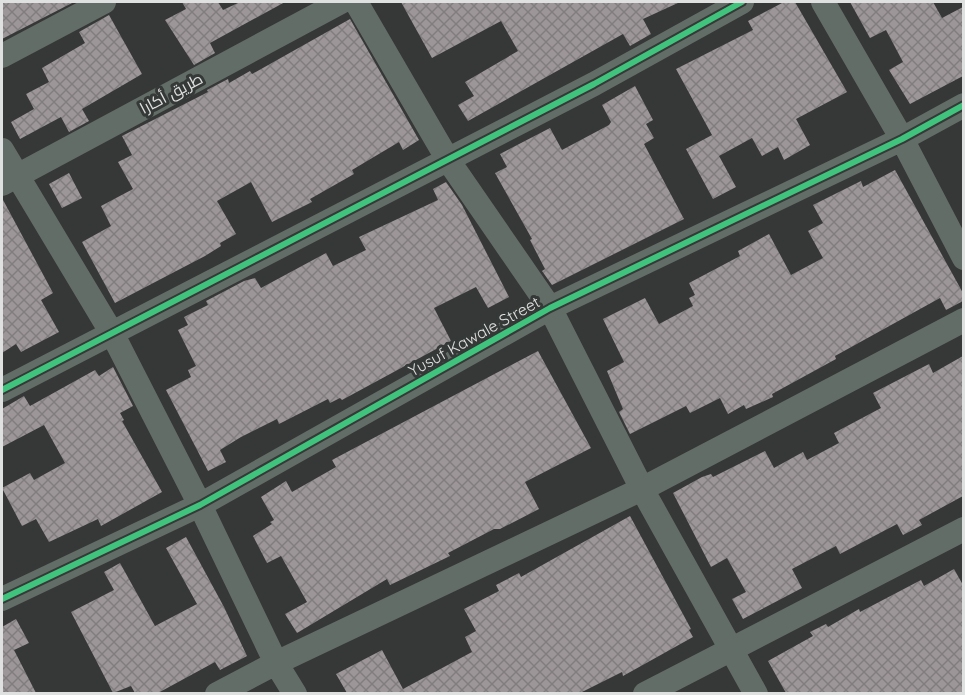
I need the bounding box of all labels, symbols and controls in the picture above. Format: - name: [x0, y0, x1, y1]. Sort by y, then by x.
- street label: طريق أكارا: [136, 68, 206, 119]
- street label: Yusuf Kawale Street: [405, 292, 543, 380]

